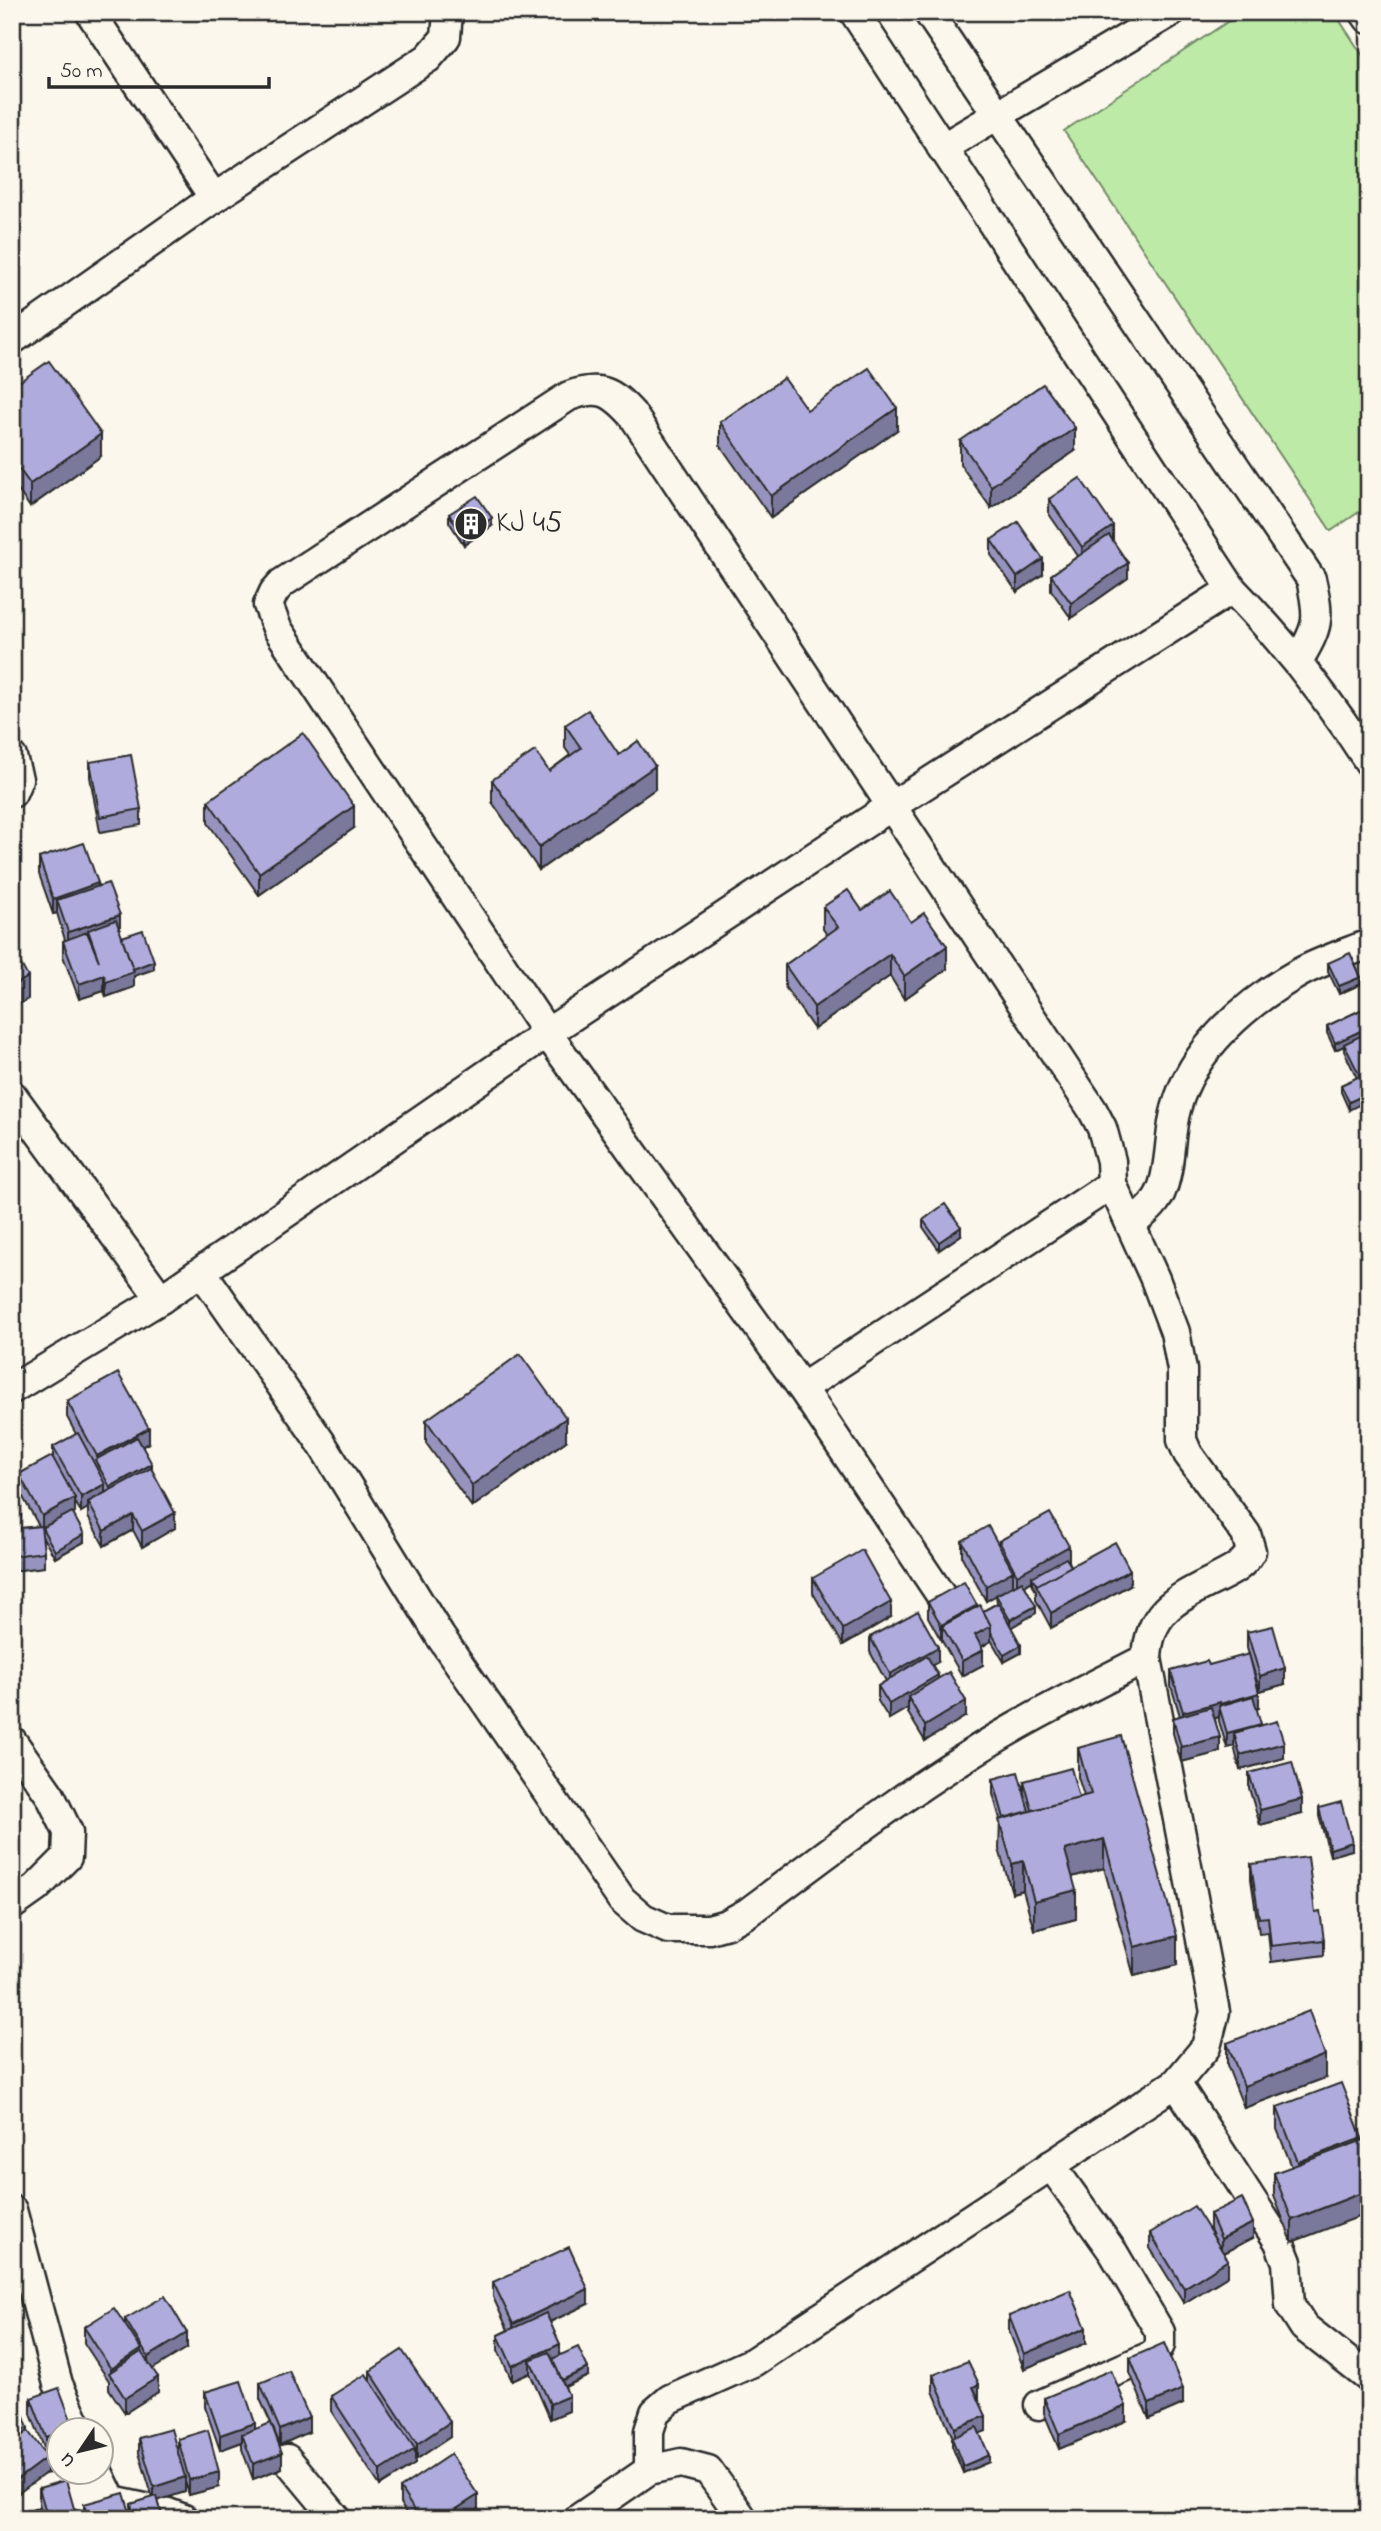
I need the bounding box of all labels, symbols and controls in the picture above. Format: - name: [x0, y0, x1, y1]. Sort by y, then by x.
- scale bar: [49, 46, 270, 90]
- text: 50 m: [60, 57, 103, 87]
- place label: KJ 45: [496, 502, 562, 546]
- building icon: KJ 45: [452, 505, 490, 543]
- north arrow: [46, 2416, 116, 2486]
- text: U: [54, 2447, 83, 2472]

